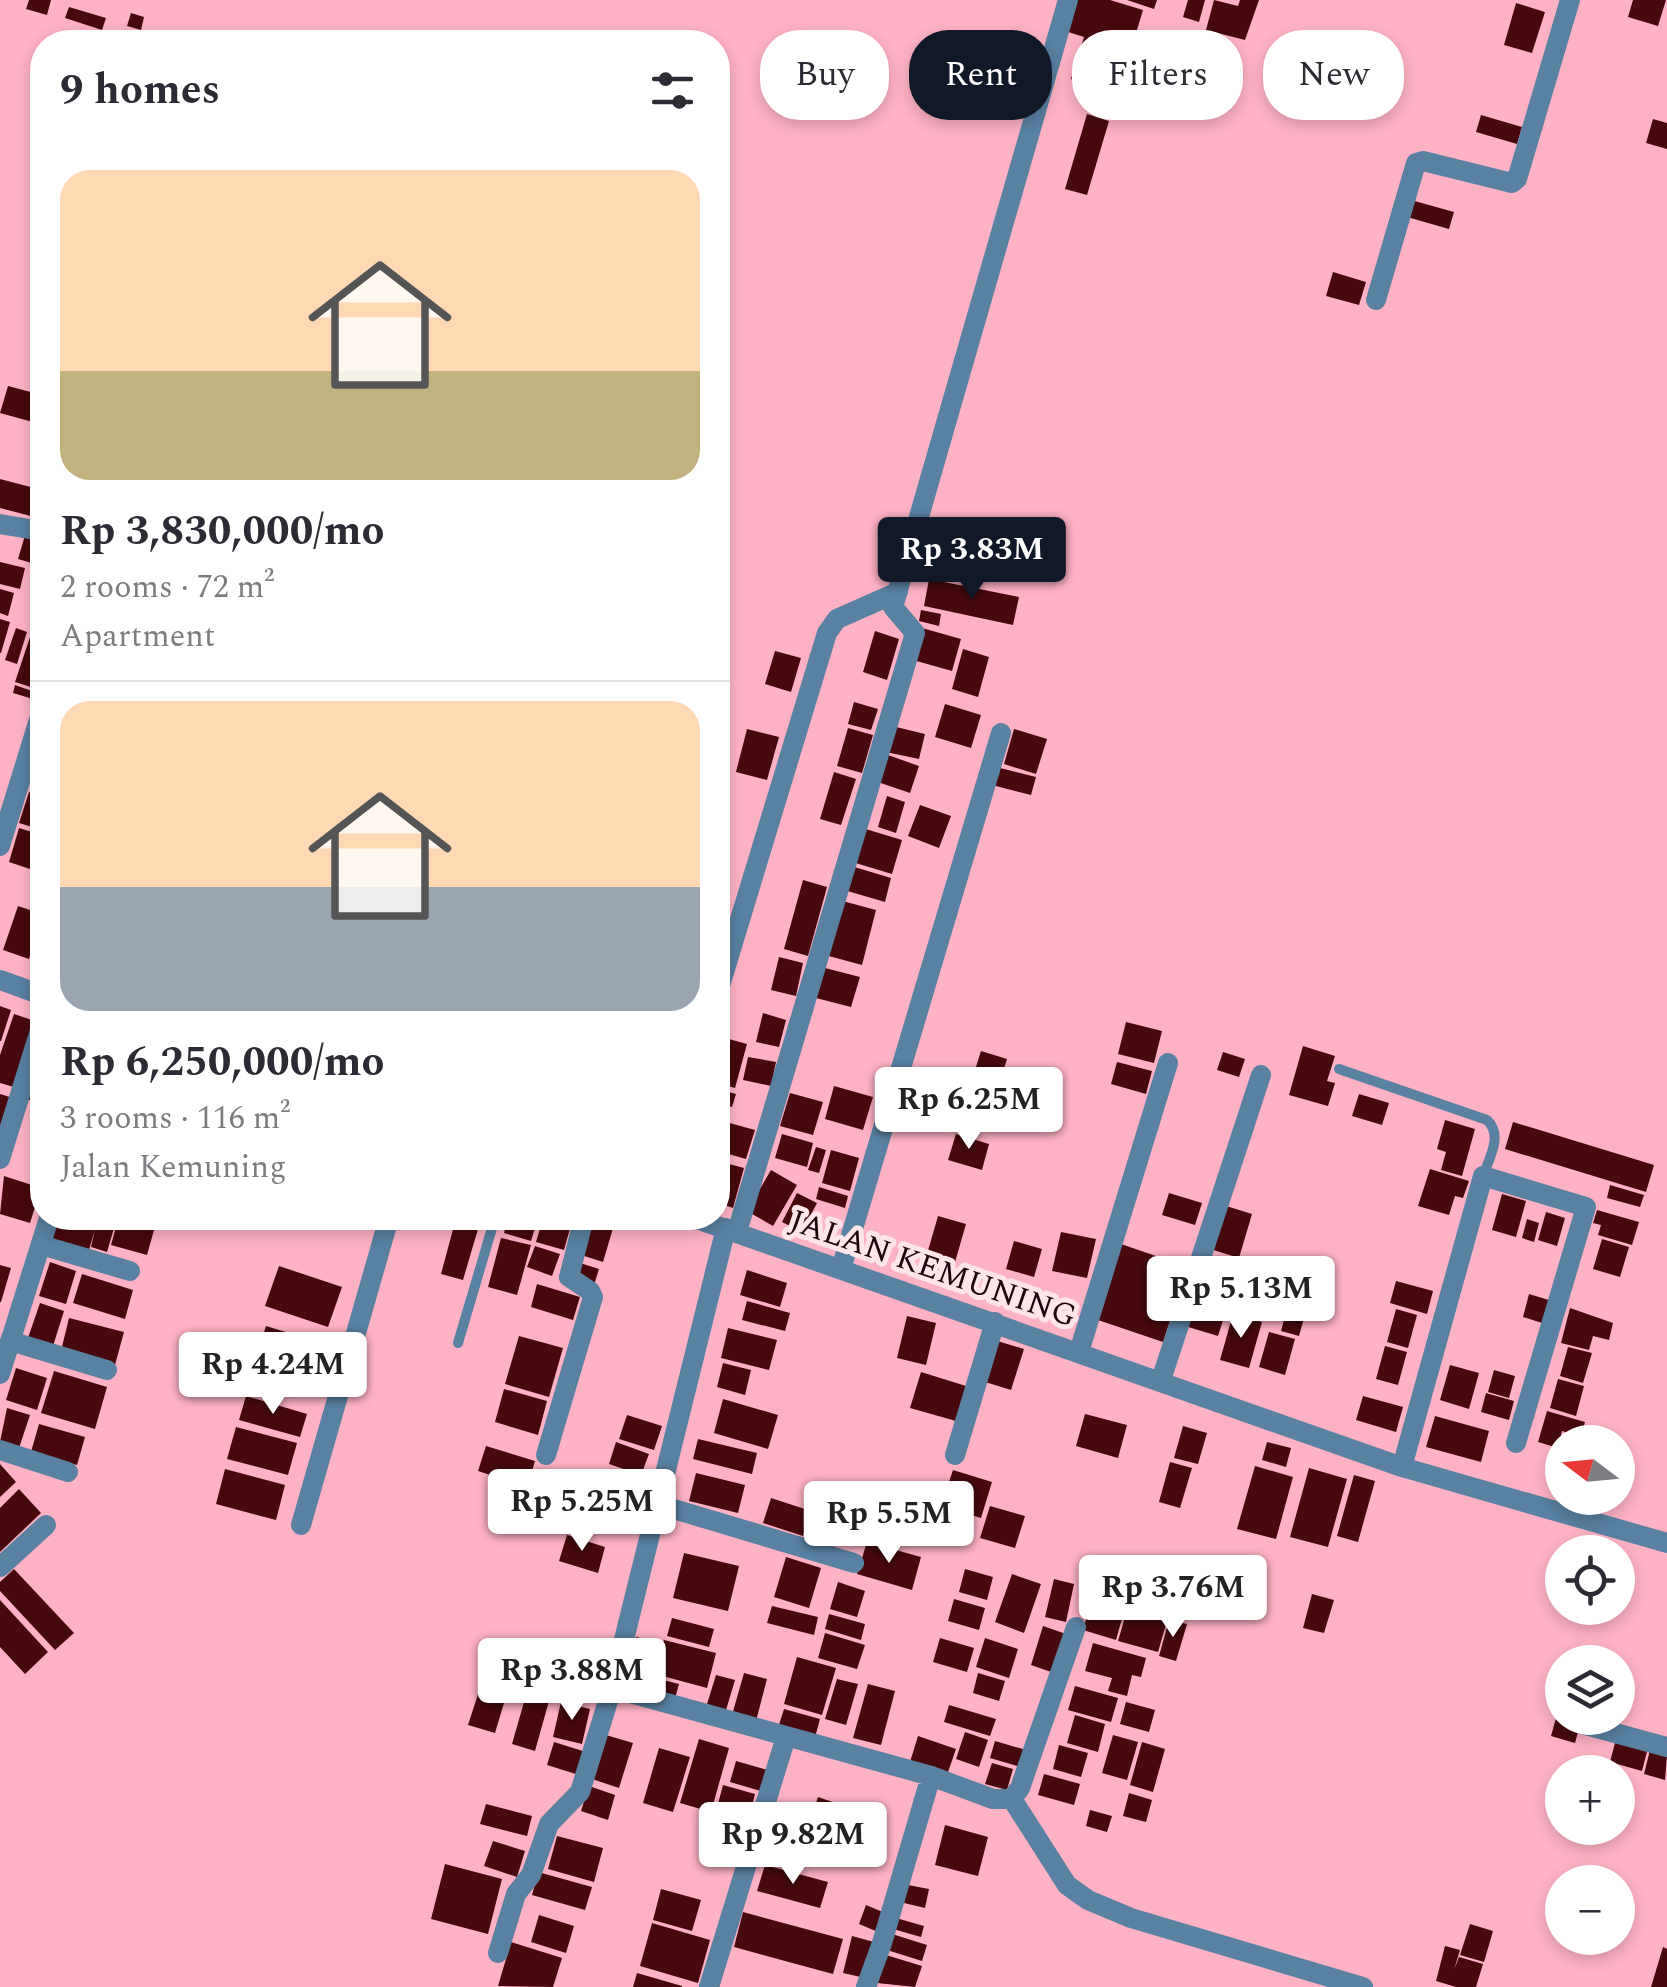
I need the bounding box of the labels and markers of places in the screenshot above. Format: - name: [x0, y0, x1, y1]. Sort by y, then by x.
- pin: Rp 3.83M: [869, 517, 1075, 602]
- pin: Rp 6.25M: [866, 1067, 1072, 1152]
- pin: Rp 5.13M: [1138, 1256, 1344, 1341]
- pin: Rp 4.24M: [170, 1332, 376, 1417]
- pin: Rp 5.25M: [479, 1469, 685, 1554]
- pin: Rp 5.5M: [797, 1481, 981, 1566]
- pin: Rp 3.76M: [1070, 1555, 1276, 1640]
- pin: Rp 3.88M: [469, 1638, 675, 1723]
- pin: Rp 9.82M: [690, 1802, 896, 1887]

